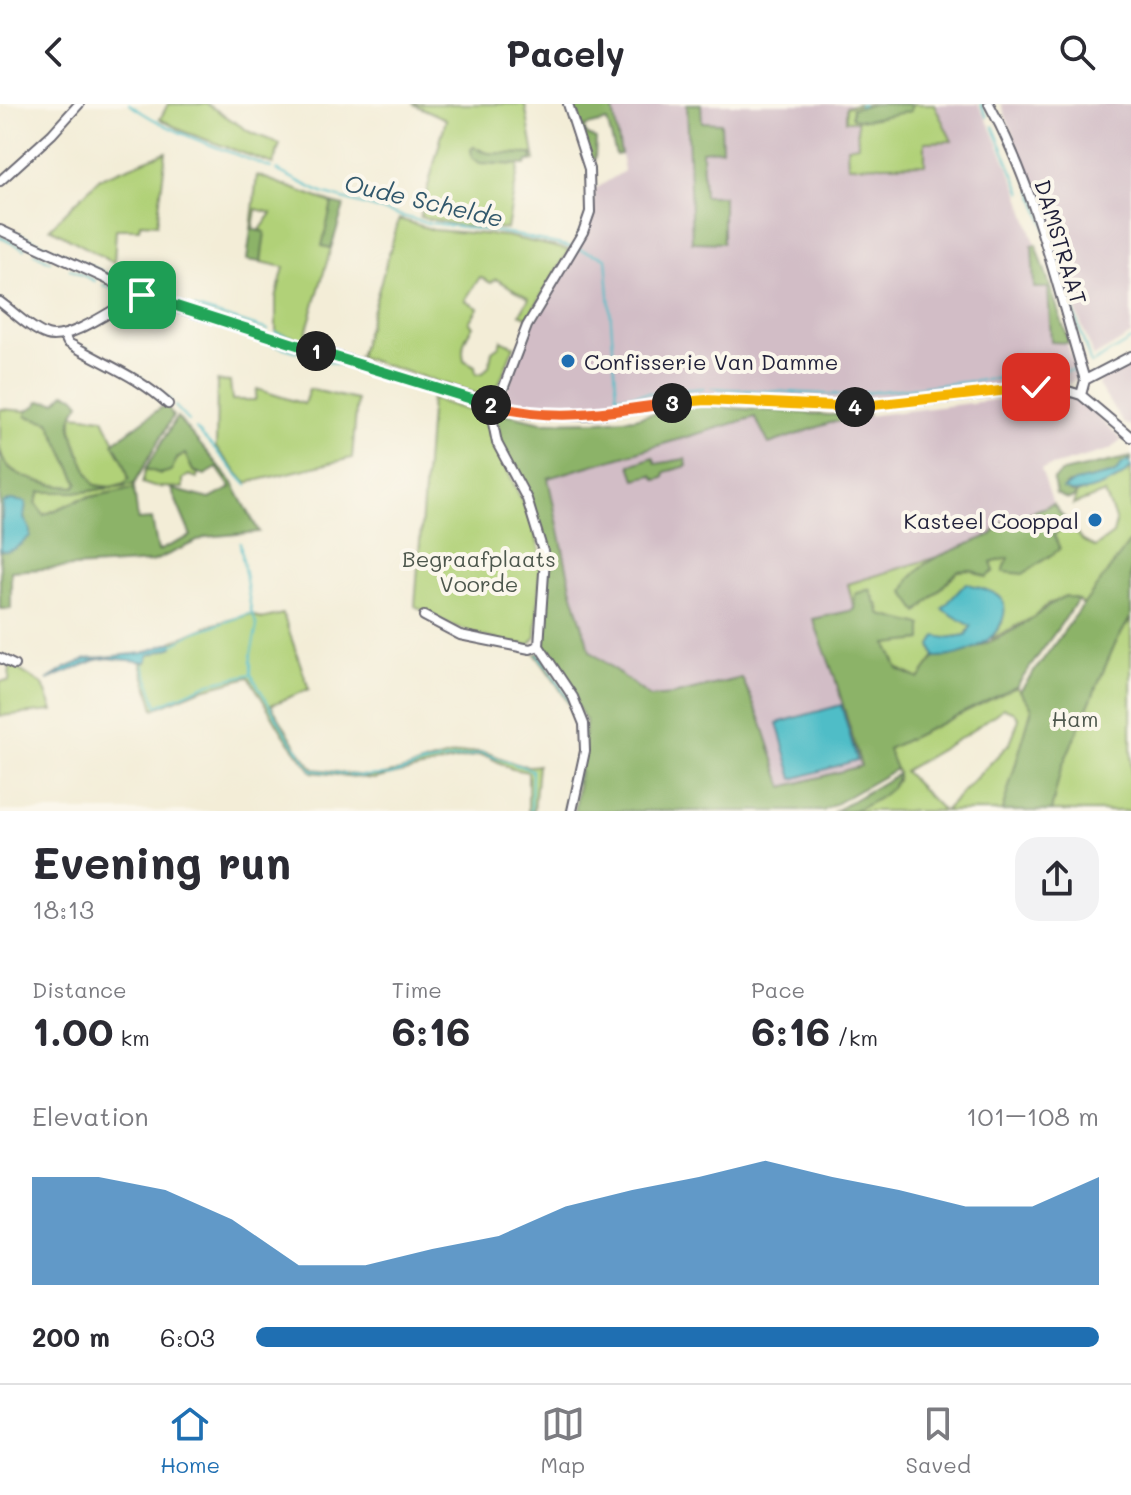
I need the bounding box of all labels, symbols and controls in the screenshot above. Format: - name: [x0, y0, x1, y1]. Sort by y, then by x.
- text: Pacely: [506, 29, 625, 76]
- icon: back: [32, 30, 76, 74]
- icon: search: [1055, 30, 1099, 74]
- water label: Oude Schelde: [342, 167, 506, 233]
- street label: DAMSTRAAT: [1028, 176, 1094, 308]
- pin: [108, 261, 176, 329]
- icon: arrive: [120, 273, 164, 317]
- pin: 1: [296, 331, 336, 371]
- text: 1: [311, 336, 321, 365]
- place label: Confisserie Van Damme: [584, 347, 838, 376]
- marker: Confisserie Van Damme: [559, 352, 577, 370]
- pin: [1002, 353, 1070, 421]
- icon: check: [1014, 365, 1058, 409]
- pin: 3: [652, 383, 692, 423]
- pin: 2: [471, 385, 511, 425]
- pin: 4: [835, 387, 875, 427]
- text: 3: [665, 388, 679, 417]
- text: 2: [485, 390, 497, 419]
- text: 4: [848, 392, 862, 421]
- place label: Kasteel Cooppal: [904, 506, 1079, 535]
- marker: Kasteel Cooppal: [1086, 511, 1104, 529]
- park label: Begraafplaats Voorde: [402, 544, 556, 598]
- park label: Ham: [1052, 704, 1098, 733]
- text: Evening run: [32, 833, 291, 890]
- button: share: [1015, 837, 1099, 921]
- text: 18:13: [32, 892, 94, 926]
- text: Distance: [32, 975, 127, 1004]
- text: Time: [392, 975, 442, 1004]
- text: Pace: [751, 975, 805, 1004]
- text: 1.00: [32, 1004, 113, 1056]
- text: 6:16: [392, 1004, 470, 1056]
- text: 6:16: [751, 1004, 830, 1056]
- text: km: [113, 1023, 150, 1052]
- text: /km: [830, 1023, 878, 1052]
- text: Elevation: [32, 1099, 149, 1133]
- text: 101–108 m: [966, 1099, 1099, 1133]
- text: 200 m: [32, 1320, 110, 1354]
- text: 6:03: [160, 1320, 215, 1354]
- tab: Home: [160, 1402, 220, 1479]
- tab: Map: [540, 1402, 585, 1479]
- tab: Saved: [906, 1402, 971, 1479]

